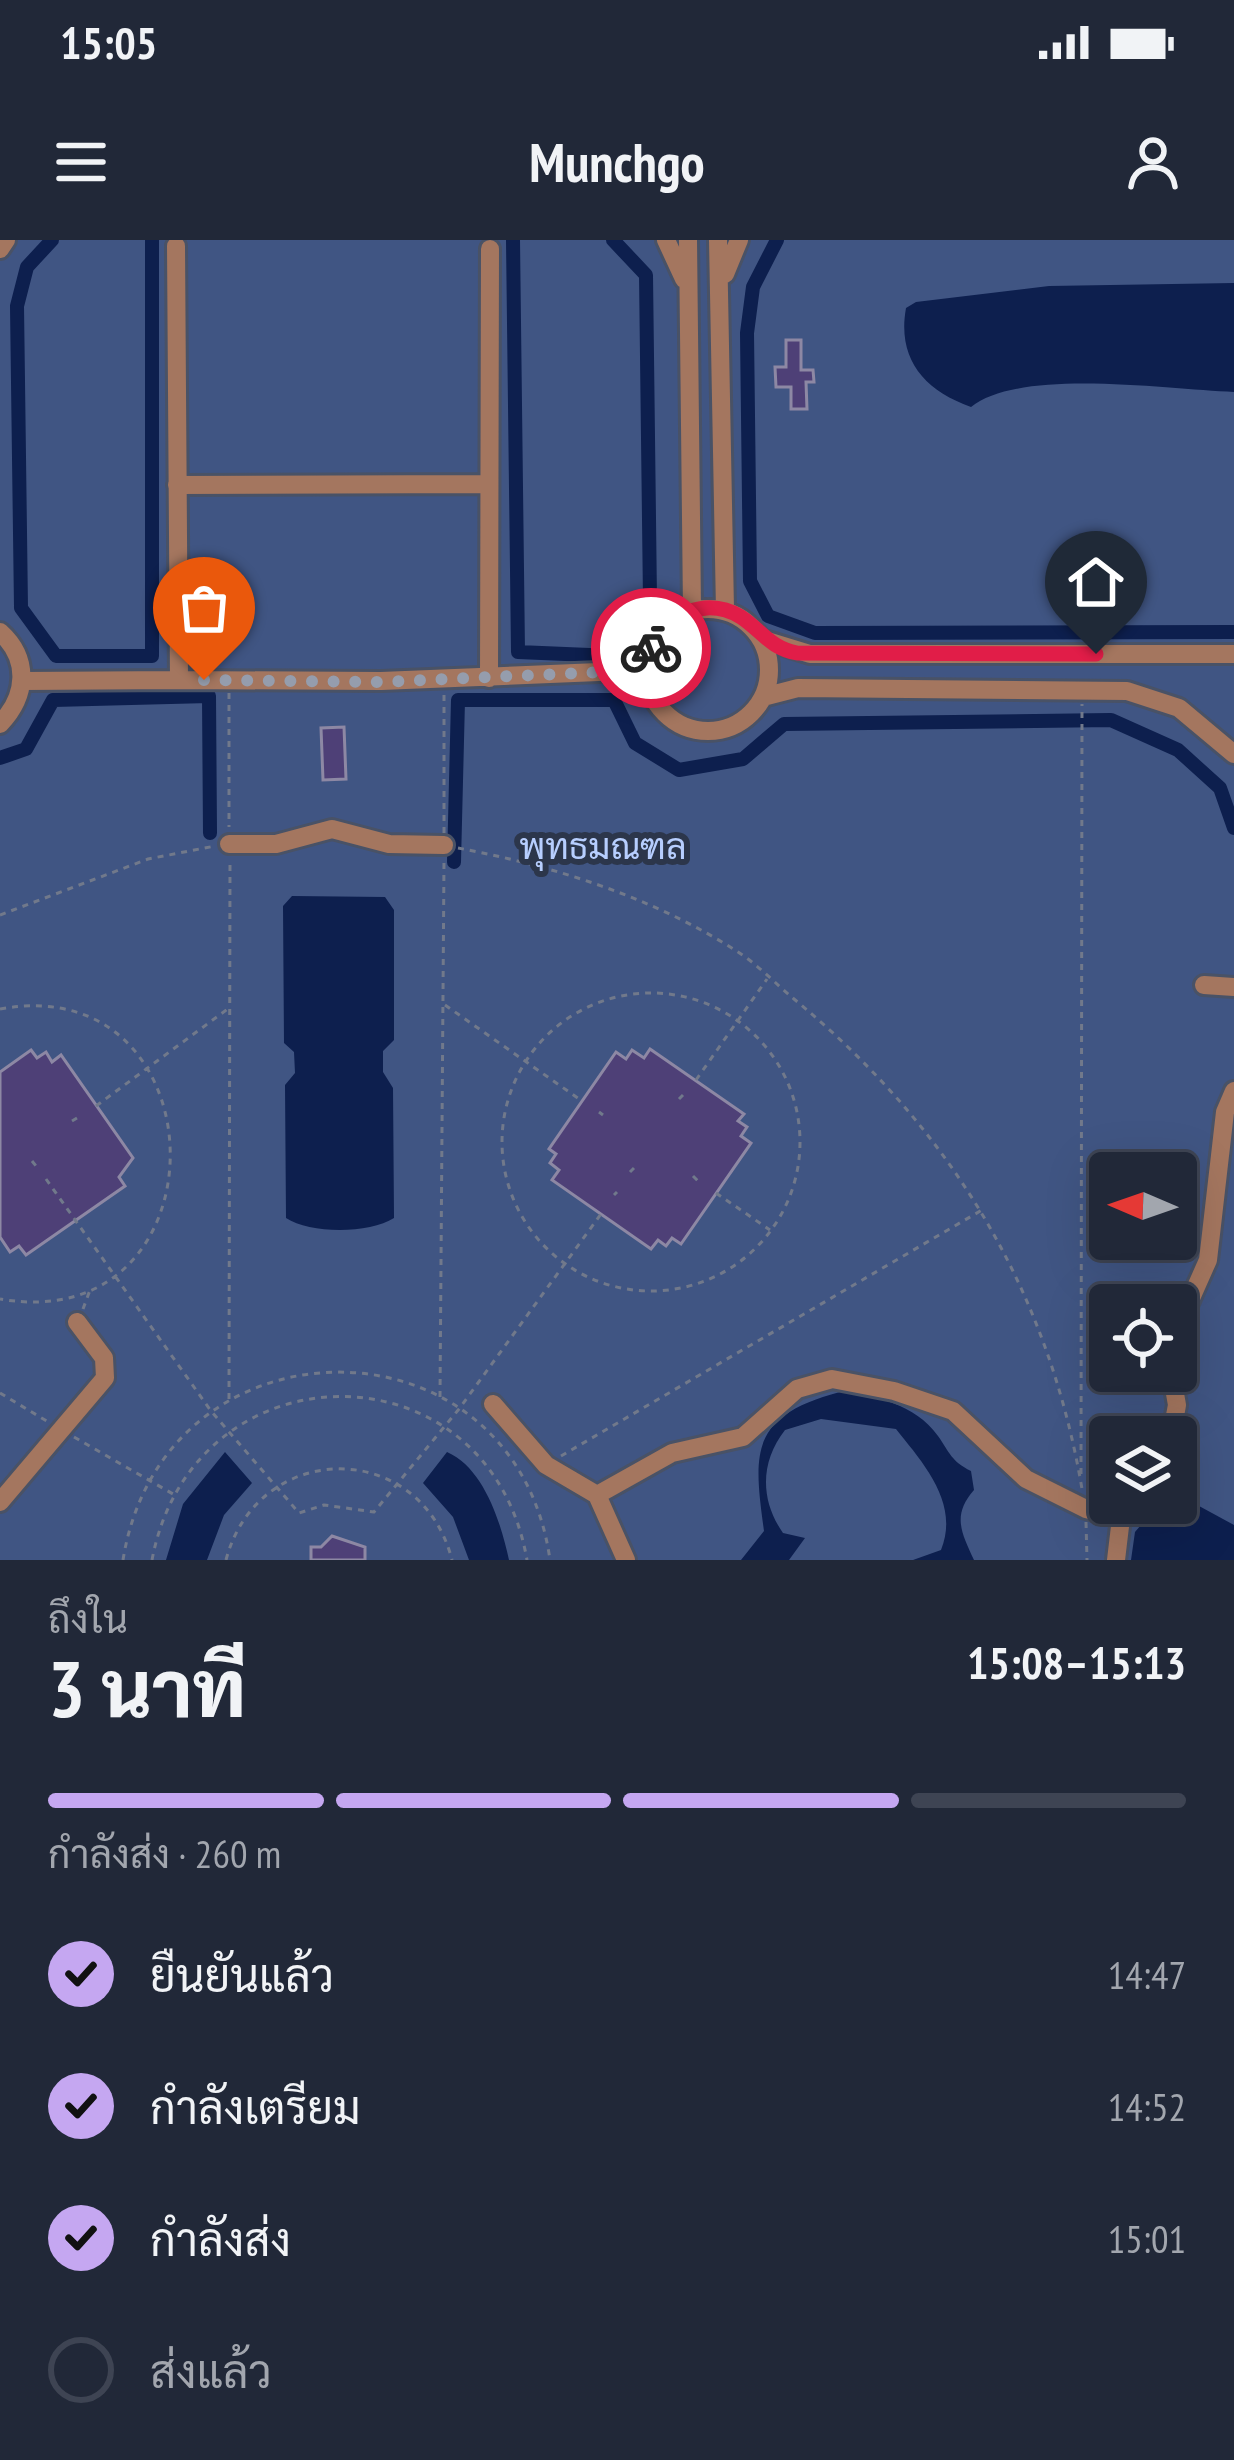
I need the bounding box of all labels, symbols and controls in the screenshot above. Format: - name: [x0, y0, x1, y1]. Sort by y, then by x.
- text: 15:05: [60, 13, 157, 71]
- text: Munchgo: [529, 127, 705, 197]
- icon: menu: [48, 129, 114, 195]
- icon: person: [1120, 129, 1186, 195]
- pin: [1045, 531, 1147, 654]
- icon: home: [1063, 549, 1129, 615]
- pin: [153, 557, 255, 680]
- icon: bag: [171, 575, 237, 641]
- courier: [591, 588, 711, 708]
- icon: bike: [618, 615, 684, 681]
- park label: พุทธมณฑล: [519, 822, 687, 871]
- north arrow: [1089, 1152, 1197, 1260]
- map controls: [1089, 1152, 1197, 1524]
- button: locate: [1089, 1284, 1197, 1392]
- button: layers: [1089, 1416, 1197, 1524]
- text: ถึงใน: [48, 1593, 128, 1644]
- text: 15:08–15:13: [967, 1633, 1186, 1691]
- text: 3 นาที: [48, 1638, 246, 1739]
- text: กำลังส่ง · 260 m: [48, 1828, 281, 1879]
- icon: check: [48, 1941, 114, 2007]
- text: ยืนยันแล้ว: [150, 1946, 334, 2004]
- text: 14:47: [1108, 1949, 1186, 2000]
- icon: check: [48, 2073, 114, 2139]
- text: กำลังเตรียม: [150, 2078, 361, 2136]
- text: 14:52: [1108, 2081, 1186, 2132]
- icon: check: [48, 2205, 114, 2271]
- text: กำลังส่ง: [150, 2210, 291, 2268]
- text: 15:01: [1108, 2213, 1186, 2264]
- text: ส่งแล้ว: [150, 2342, 272, 2400]

